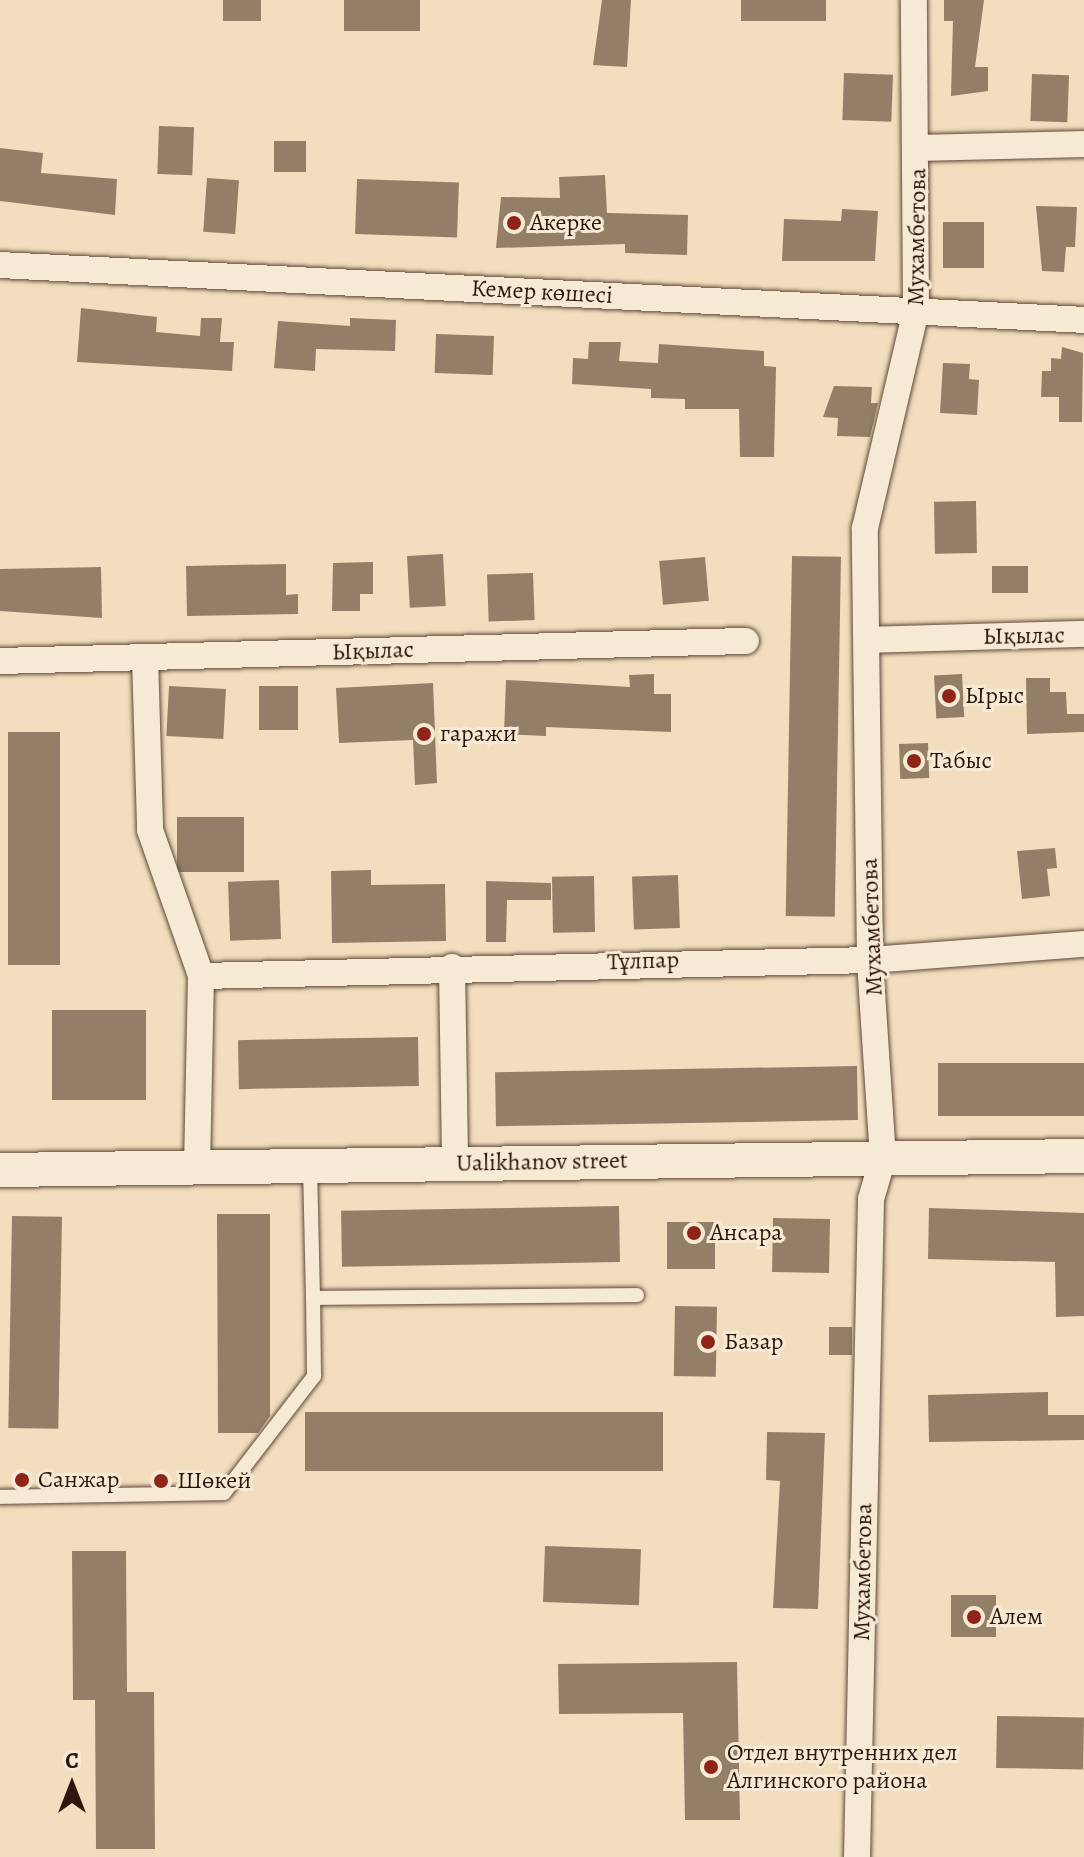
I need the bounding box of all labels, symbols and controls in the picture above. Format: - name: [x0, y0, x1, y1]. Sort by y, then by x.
- street label: Мухамбетова: [901, 168, 933, 306]
- place label: Акерке: [530, 209, 602, 237]
- marker: Акерке: [505, 214, 523, 232]
- street label: Кемер көшесі: [470, 274, 614, 310]
- street label: Ықылас: [983, 621, 1065, 651]
- street label: Ықылас: [332, 635, 414, 667]
- place label: Ырыс: [965, 682, 1024, 710]
- marker: Ырыс: [940, 687, 958, 705]
- place label: гаражи: [440, 720, 517, 748]
- marker: гаражи: [415, 725, 433, 743]
- place label: Табыс: [930, 747, 992, 775]
- marker: Табыс: [905, 752, 923, 770]
- street label: Мухамбетова: [855, 858, 889, 996]
- street label: Тұлпар: [606, 945, 680, 977]
- street label: Ualikhanov street: [456, 1146, 628, 1178]
- place label: Ансара: [710, 1219, 782, 1247]
- marker: Ансара: [685, 1224, 703, 1242]
- place label: Базар: [724, 1328, 783, 1356]
- marker: Базар: [699, 1333, 717, 1351]
- place label: Санжар: [38, 1466, 119, 1494]
- place label: Шөкей: [177, 1467, 251, 1495]
- marker: Санжар: [13, 1471, 31, 1489]
- marker: Шөкей: [152, 1472, 170, 1490]
- street label: Мухамбетова: [847, 1503, 879, 1641]
- place label: Алем: [990, 1603, 1043, 1631]
- marker: Алем: [965, 1608, 983, 1626]
- place label: Отдел внутренних дел Алгинского района: [727, 1739, 957, 1795]
- north arrow: [32, 1745, 112, 1825]
- text: С: [65, 1746, 79, 1776]
- marker: Отдел внутренних дел Алгинского района: [702, 1758, 720, 1776]

